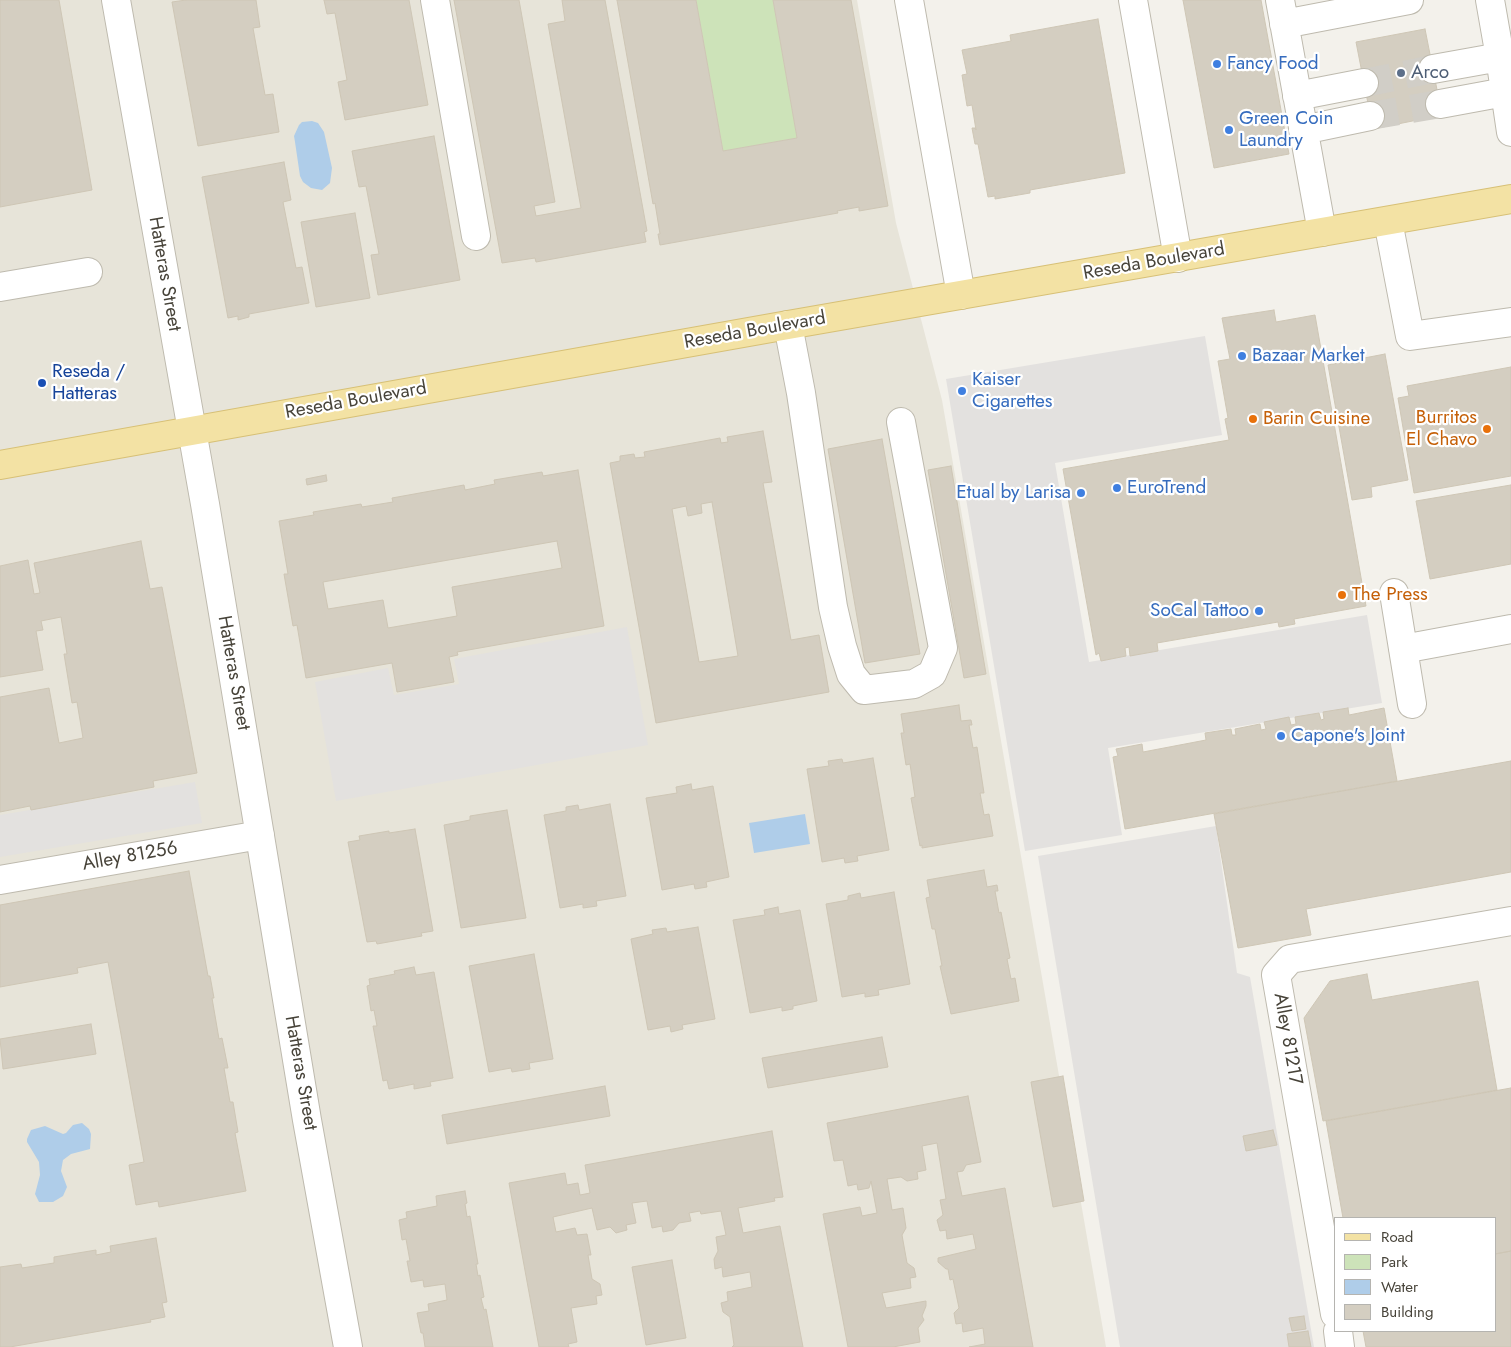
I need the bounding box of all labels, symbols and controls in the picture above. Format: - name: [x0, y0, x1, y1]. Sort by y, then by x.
- place label: Fancy Food: [1227, 53, 1319, 75]
- marker: Fancy Food: [1211, 58, 1223, 70]
- place label: Arco: [1411, 62, 1449, 84]
- marker: Arco: [1395, 67, 1407, 79]
- place label: Green Coin Laundry: [1239, 108, 1334, 152]
- marker: Green Coin Laundry: [1223, 124, 1235, 136]
- street label: Hatteras Street: [143, 215, 185, 333]
- street label: Reseda Boulevard: [1082, 238, 1226, 286]
- street label: Reseda Boulevard: [683, 307, 827, 355]
- place label: Bazaar Market: [1252, 345, 1364, 367]
- marker: Bazaar Market: [1236, 350, 1248, 362]
- place label: Reseda / Hatteras: [52, 361, 125, 405]
- place label: Kaiser Cigarettes: [972, 369, 1053, 413]
- marker: Reseda / Hatteras: [36, 377, 48, 389]
- street label: Reseda Boulevard: [284, 377, 428, 425]
- marker: Kaiser Cigarettes: [956, 385, 968, 397]
- place label: Burritos El Chavo: [1406, 407, 1477, 451]
- place label: Barin Cuisine: [1263, 408, 1370, 430]
- marker: Barin Cuisine: [1247, 413, 1259, 425]
- marker: Burritos El Chavo: [1481, 423, 1493, 435]
- place label: EuroTrend: [1127, 477, 1206, 499]
- place label: Etual by Larisa: [956, 482, 1071, 504]
- marker: EuroTrend: [1111, 482, 1123, 494]
- marker: Etual by Larisa: [1075, 487, 1087, 499]
- place label: The Press: [1352, 584, 1428, 606]
- marker: The Press: [1336, 589, 1348, 601]
- place label: SoCal Tattoo: [1150, 600, 1249, 622]
- marker: SoCal Tattoo: [1253, 605, 1265, 617]
- street label: Hatteras Street: [212, 614, 254, 732]
- place label: Capone's Joint: [1291, 725, 1405, 747]
- marker: Capone's Joint: [1275, 730, 1287, 742]
- street label: Alley 81256: [81, 837, 179, 877]
- street label: Alley 81217: [1268, 991, 1306, 1087]
- street label: Hatteras Street: [279, 1014, 321, 1132]
- legend: [1334, 1217, 1496, 1332]
- text: Road: [1381, 1226, 1413, 1248]
- text: Park: [1381, 1251, 1408, 1273]
- text: Water: [1381, 1276, 1418, 1298]
- text: Building: [1381, 1301, 1433, 1323]

